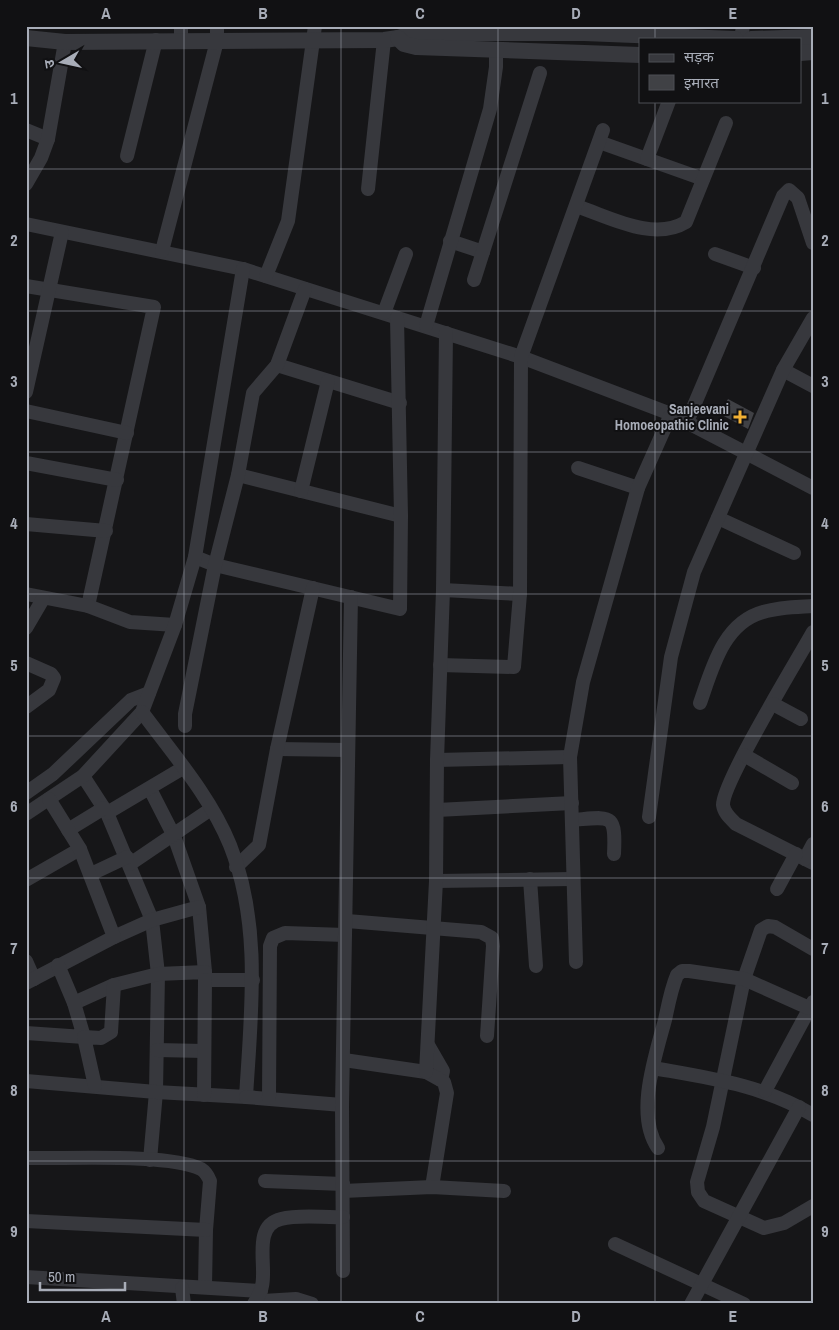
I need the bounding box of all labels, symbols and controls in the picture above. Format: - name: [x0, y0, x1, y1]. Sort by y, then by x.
- text: A: [101, 2, 111, 24]
- text: B: [258, 2, 268, 24]
- text: C: [415, 2, 425, 24]
- text: D: [571, 2, 581, 24]
- text: E: [729, 2, 738, 24]
- north arrow: [38, 38, 88, 88]
- legend: [639, 38, 802, 102]
- text: सड़क: [684, 46, 714, 67]
- text: उ: [40, 58, 59, 69]
- text: इमारत: [684, 72, 719, 93]
- text: 1: [10, 87, 18, 109]
- text: 1: [821, 87, 829, 109]
- text: 2: [10, 229, 18, 251]
- text: 2: [821, 229, 829, 251]
- text: 3: [10, 370, 18, 392]
- text: 3: [821, 370, 829, 392]
- place label: Sanjeevani Homoeopathic Clinic: [615, 400, 729, 434]
- marker: Sanjeevani Homoeopathic Clinic: [733, 410, 747, 424]
- text: 4: [10, 512, 18, 534]
- text: 4: [821, 512, 829, 534]
- text: 5: [10, 654, 18, 676]
- text: 5: [821, 654, 829, 676]
- text: 6: [10, 795, 18, 817]
- text: 6: [821, 795, 829, 817]
- text: 7: [10, 937, 18, 959]
- text: 7: [821, 937, 829, 959]
- text: 8: [10, 1079, 18, 1101]
- text: 8: [821, 1079, 829, 1101]
- text: 9: [10, 1220, 18, 1242]
- text: 9: [821, 1220, 829, 1242]
- scale bar: [40, 1260, 125, 1292]
- text: 50 m: [48, 1266, 75, 1287]
- text: A: [101, 1305, 111, 1327]
- text: B: [258, 1305, 268, 1327]
- text: C: [415, 1305, 425, 1327]
- text: D: [571, 1305, 581, 1327]
- text: E: [729, 1305, 738, 1327]

